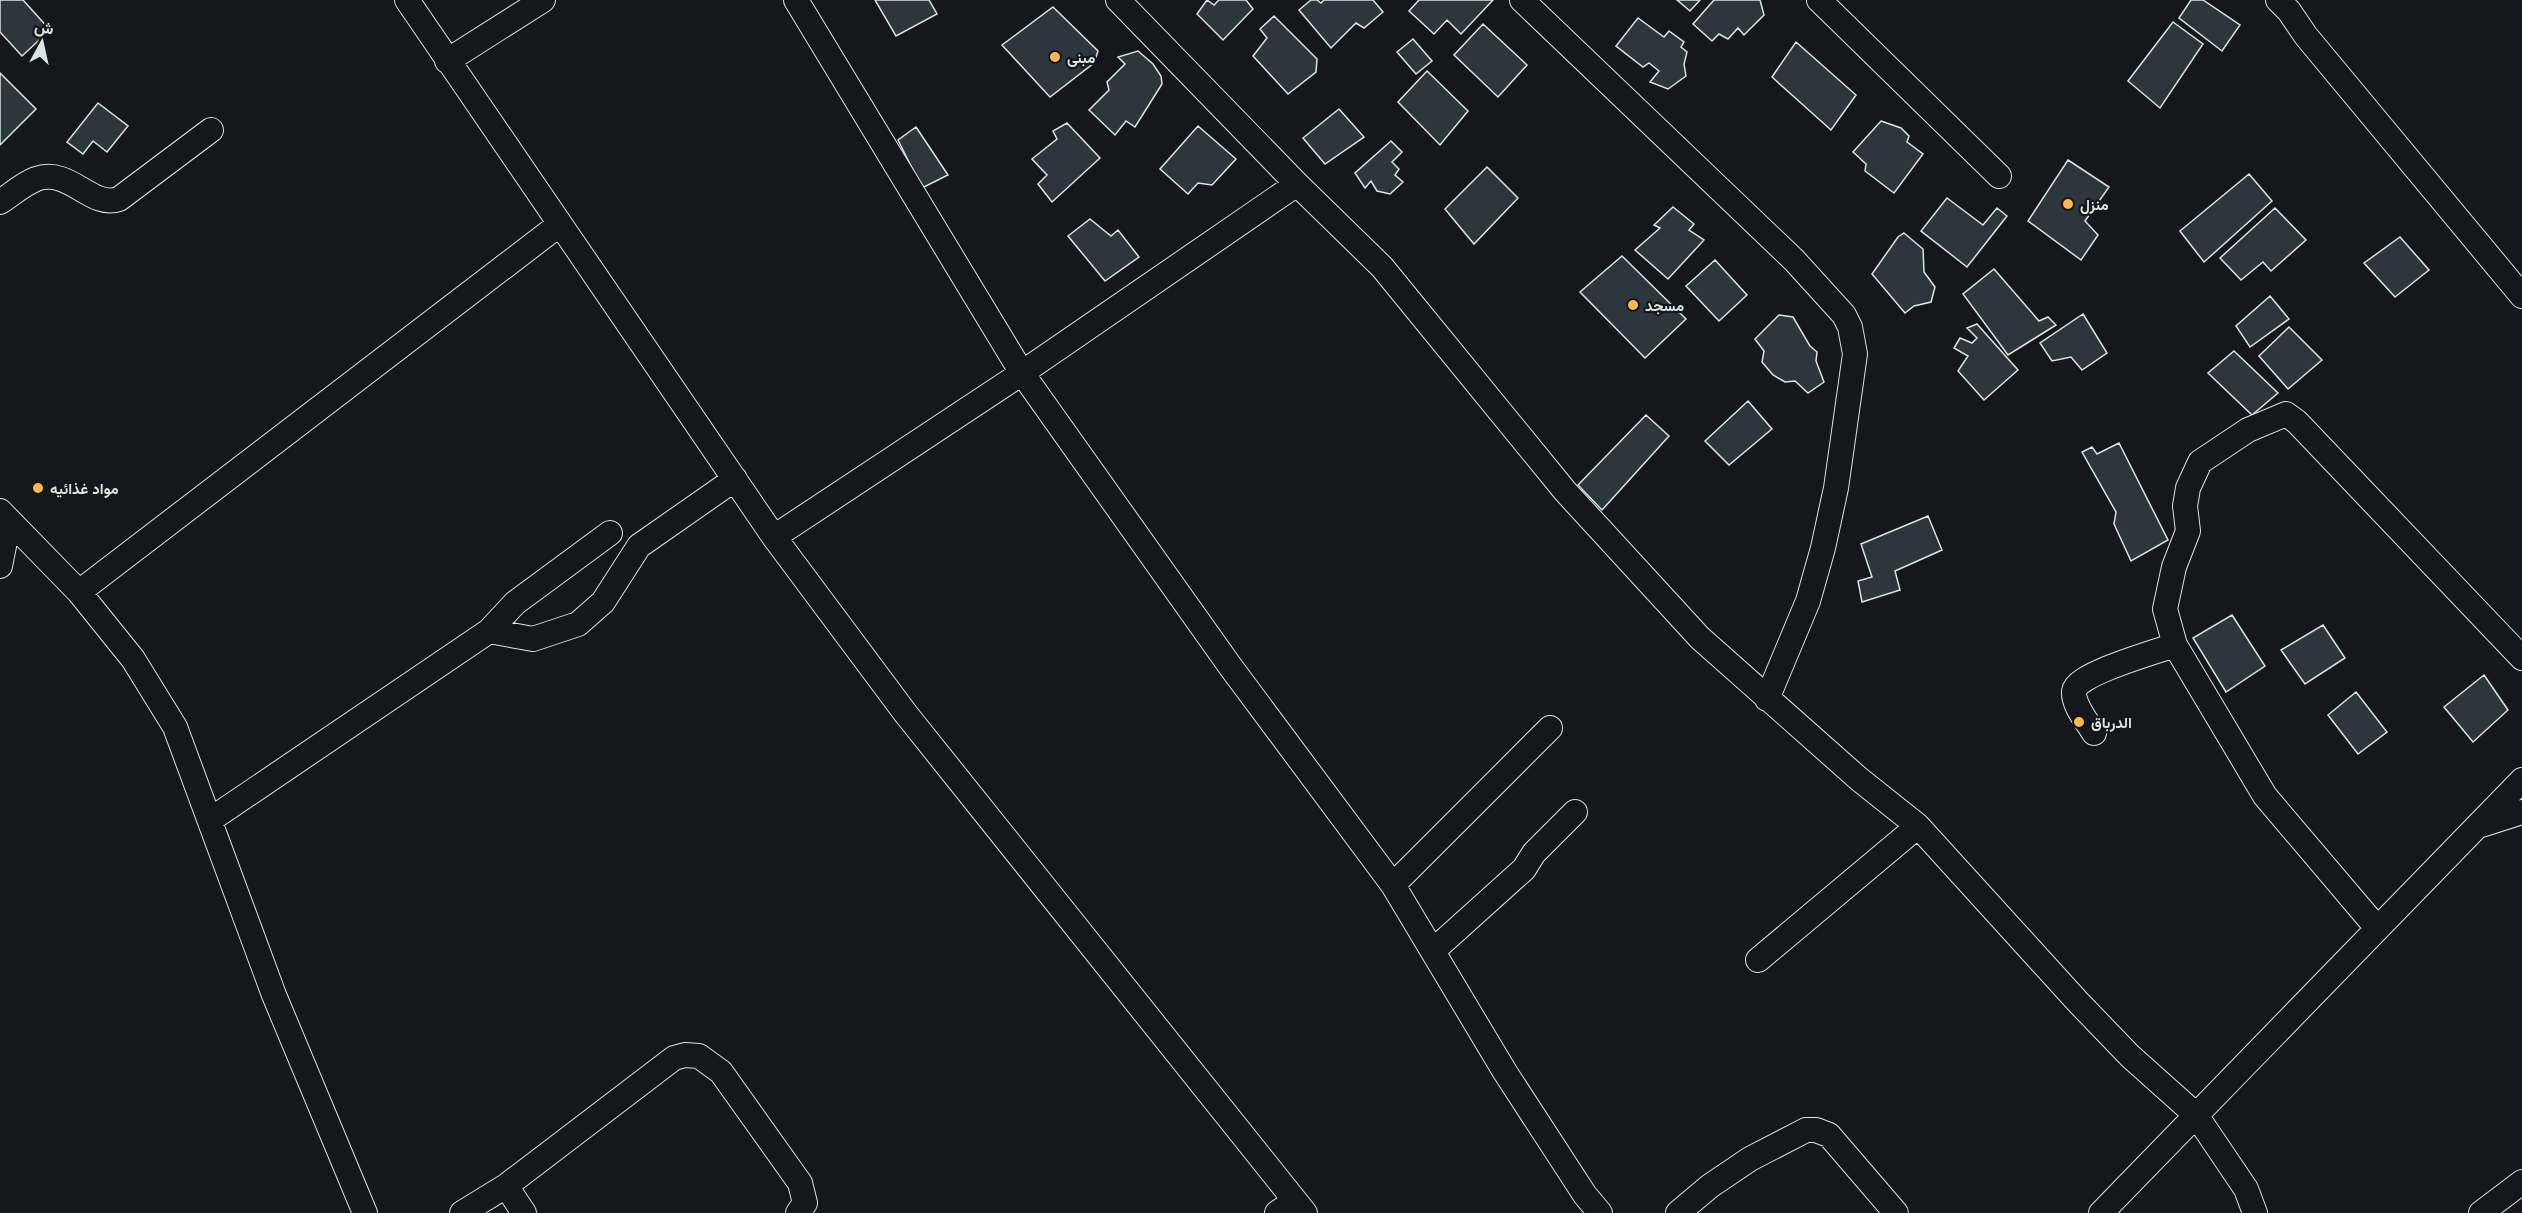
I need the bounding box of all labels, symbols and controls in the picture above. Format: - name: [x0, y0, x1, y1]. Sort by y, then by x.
- north arrow: [12, 12, 72, 72]
- text: ش: [33, 16, 55, 38]
- place label: مبنى: [1067, 48, 1095, 67]
- marker: مبنى: [1048, 50, 1062, 64]
- place label: منزل: [2080, 195, 2109, 214]
- marker: منزل: [2061, 197, 2075, 211]
- place label: مسجد: [1645, 296, 1684, 315]
- marker: مسجد: [1626, 298, 1640, 312]
- place label: مواد غذائيه: [50, 479, 119, 498]
- marker: مواد غذائيه: [31, 481, 45, 495]
- place label: الدرباق: [2091, 713, 2132, 732]
- marker: الدرباق: [2072, 715, 2086, 729]

